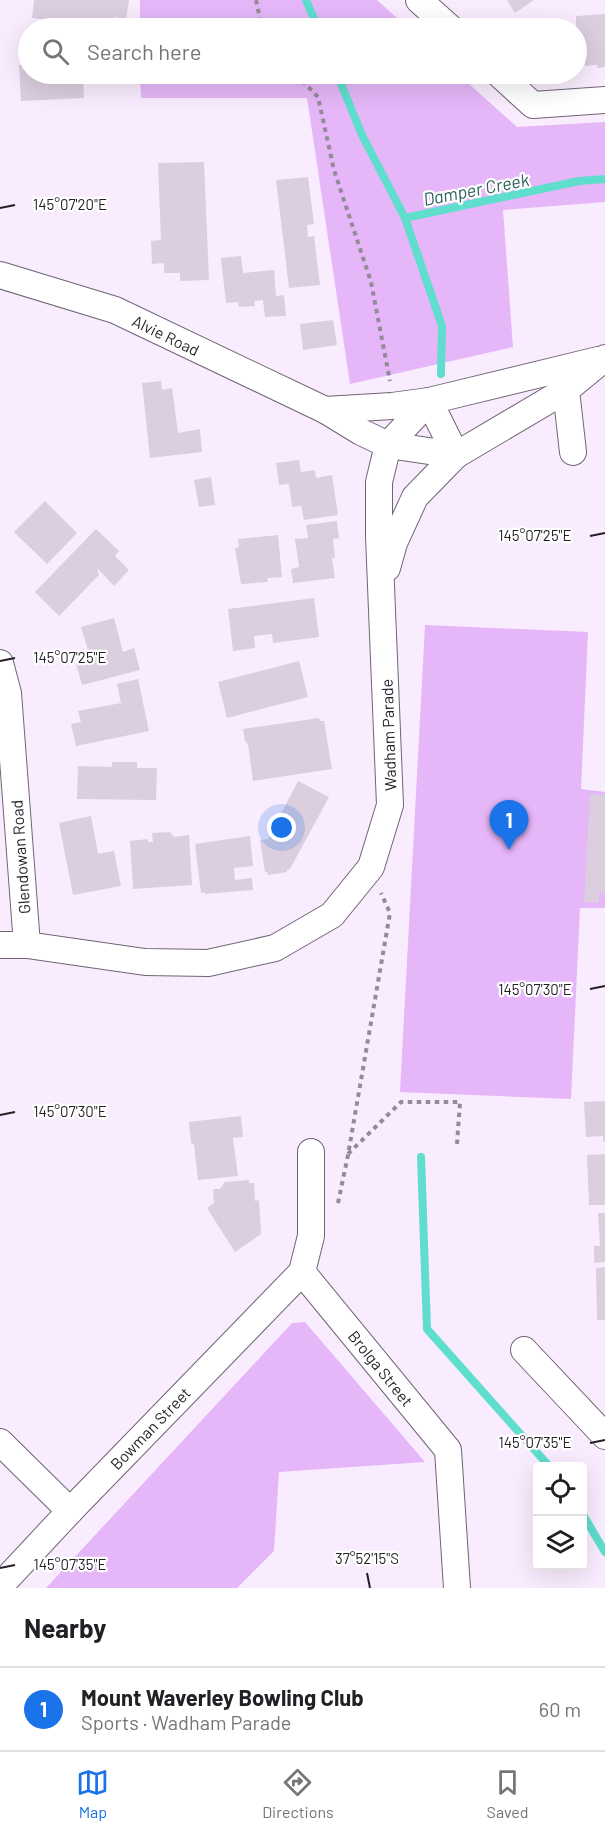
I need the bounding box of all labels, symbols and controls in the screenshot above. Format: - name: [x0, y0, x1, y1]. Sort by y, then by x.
- search box: [18, 18, 587, 84]
- icon: search: [39, 35, 72, 68]
- text: Search here: [87, 38, 201, 64]
- water label: Damper Creek: [421, 168, 531, 210]
- text: 145°07'20"E: [33, 195, 107, 213]
- street label: Alvie Road: [129, 311, 203, 359]
- text: 145°07'25"E: [498, 526, 572, 544]
- text: 145°07'25"E: [33, 648, 107, 666]
- street label: Wadham Parade: [377, 679, 399, 791]
- street label: Glendowan Road: [7, 799, 33, 915]
- pin: 1: [490, 800, 528, 850]
- your location: [267, 813, 296, 842]
- text: 145°07'30"E: [498, 980, 572, 998]
- text: 145°07'30"E: [33, 1102, 107, 1120]
- street label: Brolga Street: [345, 1326, 417, 1410]
- street label: Bowman Street: [106, 1383, 194, 1473]
- text: 145°07'35"E: [499, 1433, 571, 1451]
- map controls: [533, 1462, 587, 1570]
- button: locate: [533, 1462, 587, 1516]
- button: layers: [533, 1516, 587, 1570]
- text: 37°52'15"S: [335, 1549, 399, 1567]
- text: 145°07'35"E: [34, 1555, 106, 1573]
- text: Nearby: [24, 1612, 106, 1643]
- text: Mount Waverley Bowling Club: [81, 1684, 364, 1710]
- text: 1: [40, 1697, 47, 1721]
- text: 60 m: [539, 1697, 581, 1721]
- text: Sports · Wadham Parade: [81, 1710, 291, 1734]
- tab: Map: [76, 1766, 109, 1821]
- tab: Directions: [262, 1766, 334, 1821]
- tab: Saved: [487, 1766, 529, 1821]

